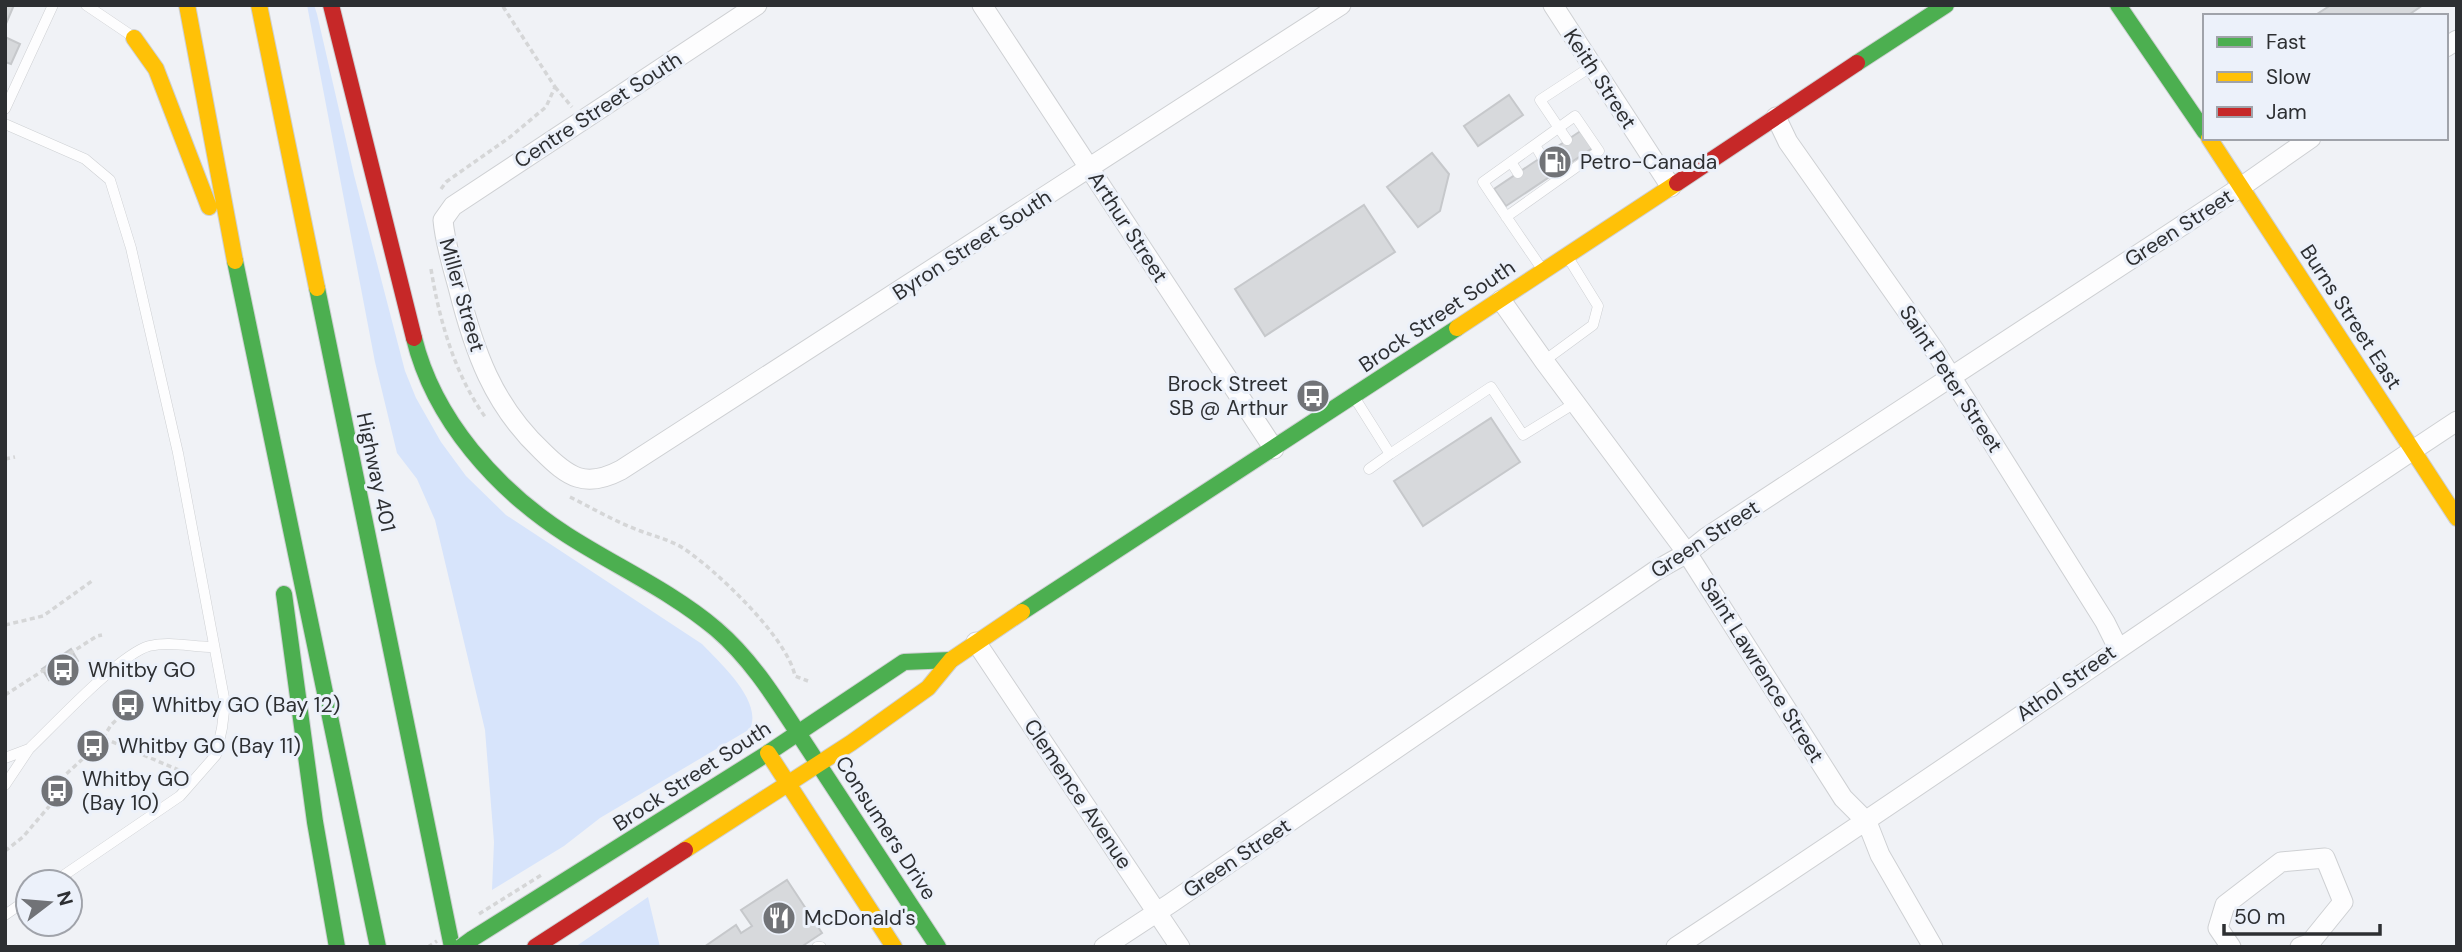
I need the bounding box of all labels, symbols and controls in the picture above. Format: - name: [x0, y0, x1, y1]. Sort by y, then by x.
- legend: [2203, 14, 2448, 140]
- street label: Keith Street: [1557, 24, 1643, 134]
- text: Fast: [2266, 28, 2306, 56]
- street label: Centre Street South: [509, 45, 687, 175]
- text: Slow: [2266, 63, 2311, 91]
- text: Jam: [2266, 98, 2307, 126]
- fuel station icon: Petro-Canada: [1536, 143, 1574, 181]
- place label: Petro-Canada: [1580, 148, 1717, 176]
- street label: Arthur Street: [1082, 166, 1174, 288]
- street label: Green Street: [2119, 182, 2239, 274]
- street label: Byron Street South: [887, 183, 1057, 307]
- street label: Miller Street: [432, 235, 492, 355]
- street label: Burns Street East: [2294, 239, 2408, 395]
- street label: Brock Street South: [1353, 253, 1521, 379]
- street label: Saint Peter Street: [1893, 300, 2009, 458]
- place label: Brock Street SB @ Arthur: [1168, 370, 1288, 422]
- bus stop icon: Brock Street SB @ Arthur: [1294, 377, 1332, 415]
- street label: Highway 401: [350, 410, 402, 534]
- street label: Green Street: [1645, 493, 1765, 585]
- street label: Saint Lawrence Street: [1694, 572, 1830, 768]
- street label: Athol Street: [2011, 638, 2121, 728]
- bus stop icon: Whitby GO: [44, 651, 82, 689]
- place label: Whitby GO: [88, 656, 195, 684]
- bus stop icon: Whitby GO (Bay 12): [109, 686, 147, 724]
- place label: Whitby GO (Bay 12): [152, 691, 340, 719]
- street label: Brock Street South: [608, 714, 776, 838]
- street label: Clemence Avenue: [1017, 714, 1139, 875]
- bus stop icon: Whitby GO (Bay 11): [74, 727, 112, 765]
- place label: Whitby GO (Bay 11): [118, 732, 301, 760]
- street label: Consumers Drive: [829, 751, 943, 905]
- place label: Whitby GO (Bay 10): [82, 765, 189, 817]
- bus stop icon: Whitby GO (Bay 10): [38, 772, 76, 810]
- street label: Green Street: [1178, 812, 1296, 904]
- north arrow: [14, 868, 84, 938]
- text: N: [51, 888, 79, 909]
- scale bar: [2224, 892, 2380, 936]
- restaurant icon: McDonald's: [760, 899, 798, 937]
- text: 50 m: [2234, 903, 2285, 931]
- place label: McDonald's: [804, 904, 916, 932]

